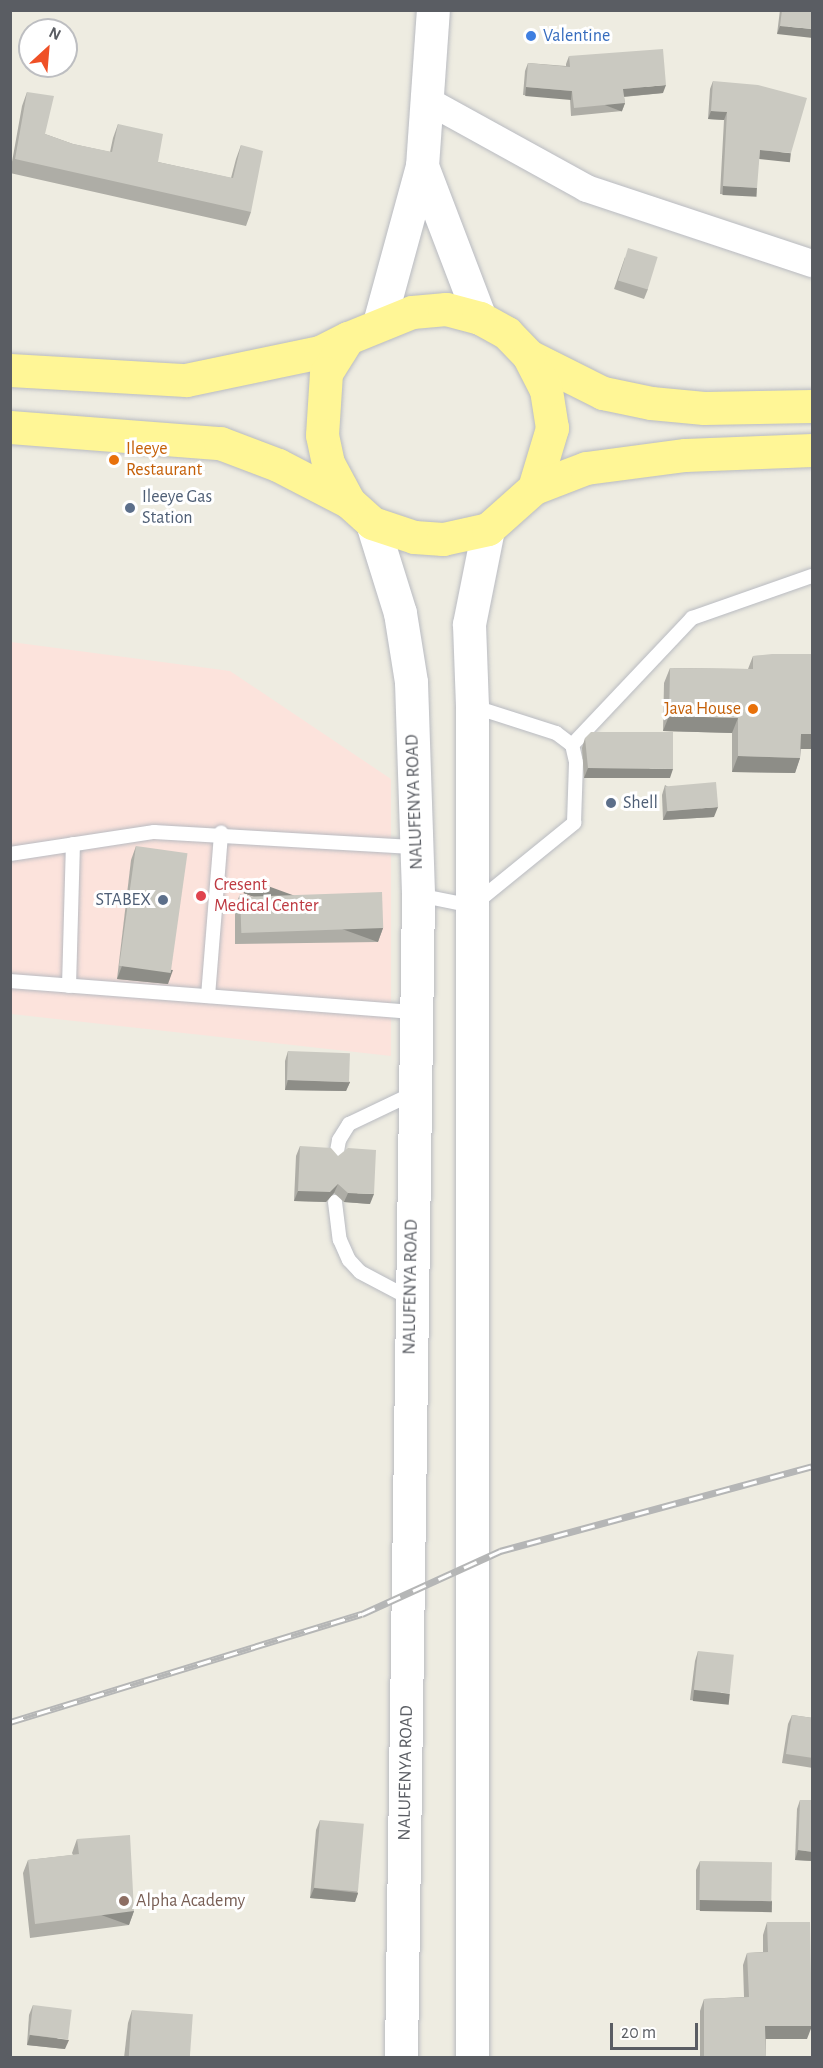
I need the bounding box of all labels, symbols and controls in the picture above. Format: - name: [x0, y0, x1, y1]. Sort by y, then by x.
- north arrow: [18, 18, 78, 78]
- text: N: [47, 24, 64, 43]
- place label: Valentine: [543, 25, 610, 47]
- marker: Valentine: [524, 29, 538, 43]
- place label: Ileeye Restaurant: [126, 439, 202, 482]
- marker: Ileeye Restaurant: [107, 453, 121, 467]
- place label: Ileeye Gas Station: [142, 487, 212, 530]
- marker: Ileeye Gas Station: [123, 501, 137, 515]
- place label: Java House: [664, 698, 741, 720]
- marker: Java House: [746, 702, 760, 716]
- street label: NALUFENYA ROAD: [402, 734, 428, 870]
- place label: Shell: [623, 792, 658, 814]
- marker: Shell: [604, 796, 618, 810]
- place label: Cresent Medical Center: [214, 875, 318, 918]
- marker: Cresent Medical Center: [192, 887, 210, 905]
- place label: STABEX: [96, 889, 151, 911]
- marker: STABEX: [156, 893, 170, 907]
- street label: NALUFENYA ROAD: [399, 1219, 423, 1355]
- street label: NALUFENYA ROAD: [394, 1705, 418, 1841]
- place label: Alpha Academy: [136, 1890, 245, 1912]
- marker: Alpha Academy: [117, 1894, 131, 1908]
- scale bar: [613, 2011, 702, 2049]
- text: 20 m: [621, 2024, 656, 2042]

